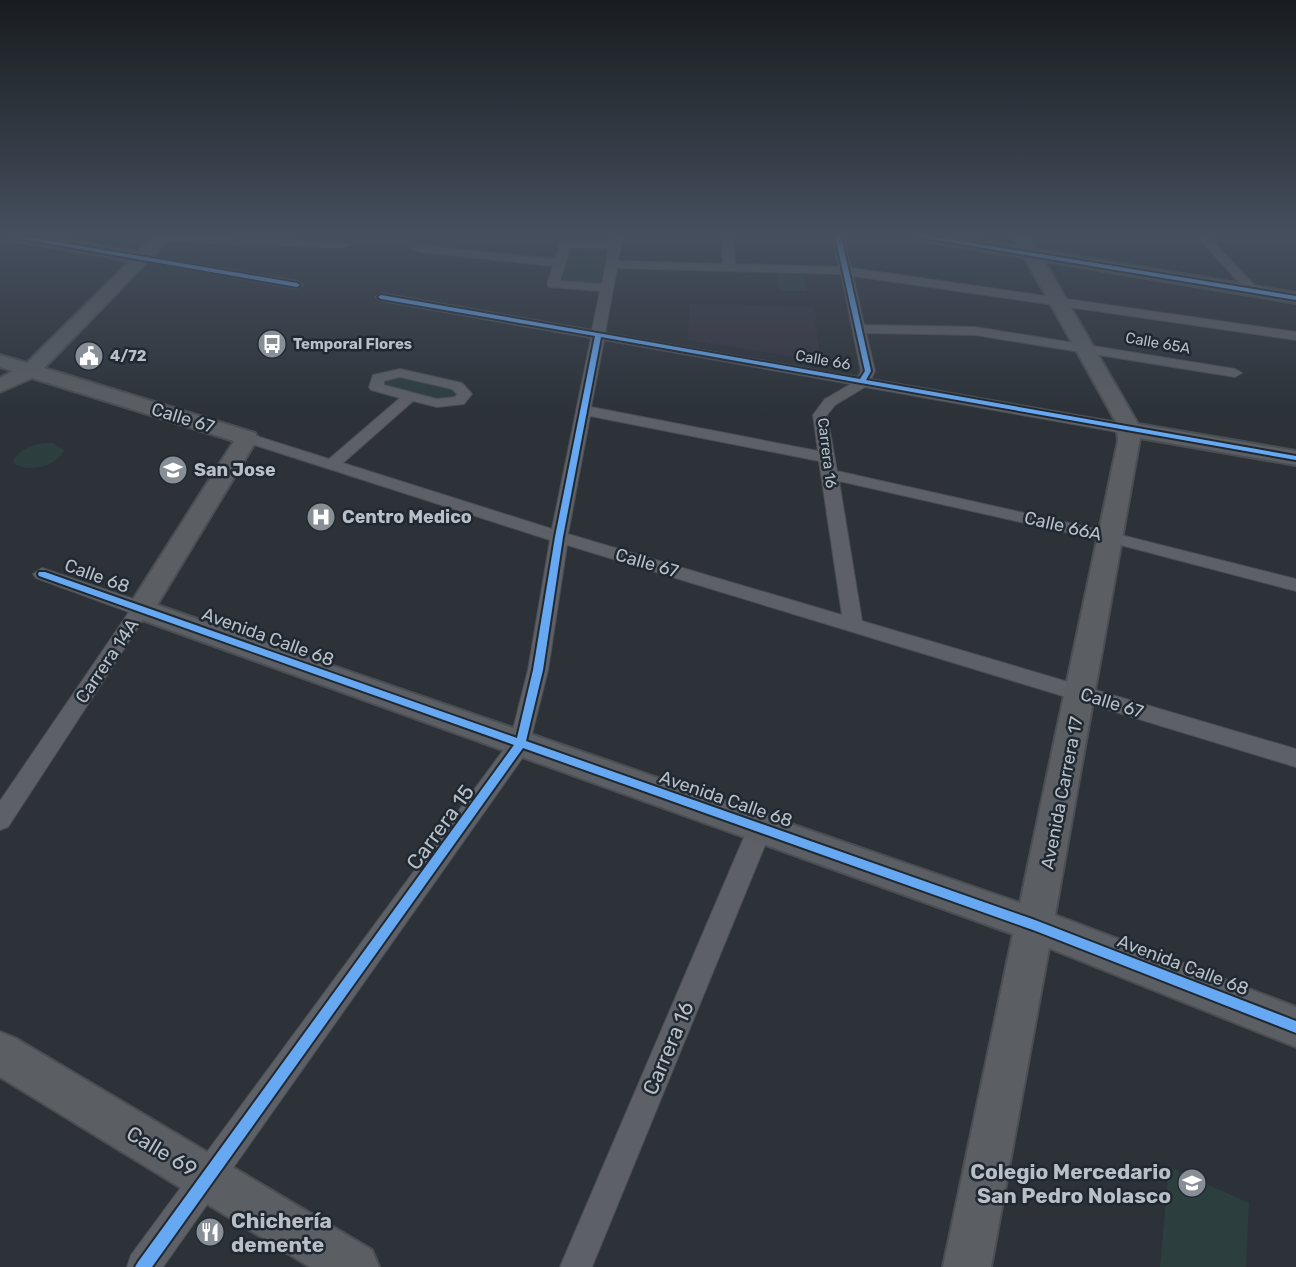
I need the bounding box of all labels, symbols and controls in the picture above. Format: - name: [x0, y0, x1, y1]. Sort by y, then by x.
- bus stop icon: Temporal Flores: [256, 328, 288, 360]
- street label: Calle 65A: [1124, 328, 1192, 358]
- place label: Temporal Flores: [293, 335, 412, 353]
- public building icon: 4/72: [73, 340, 105, 372]
- street label: Calle 66: [794, 346, 852, 374]
- place label: 4/72: [110, 347, 147, 365]
- street label: Calle 67: [149, 398, 217, 438]
- street label: Carrera 16: [814, 417, 840, 489]
- school or university icon: San Jose: [157, 454, 189, 486]
- place label: San Jose: [194, 459, 276, 481]
- hospital icon: Centro Medico: [305, 501, 337, 533]
- place label: Centro Medico: [342, 506, 472, 528]
- street label: Calle 66A: [1022, 506, 1104, 546]
- street label: Calle 67: [613, 544, 681, 582]
- street label: Calle 68: [62, 554, 132, 598]
- street label: Avenida Calle 68: [199, 603, 337, 671]
- street label: Carrera 14A: [71, 614, 143, 708]
- street label: Calle 67: [1078, 683, 1146, 723]
- street label: Avenida Carrera 17: [1036, 715, 1088, 871]
- street label: Avenida Calle 68: [657, 766, 795, 832]
- street label: Carrera 15: [401, 780, 479, 874]
- street label: Avenida Calle 68: [1114, 930, 1252, 1000]
- street label: Carrera 16: [637, 997, 699, 1099]
- street label: Calle 69: [122, 1120, 202, 1182]
- place label: Colegio Mercedario San Pedro Nolasco: [970, 1159, 1171, 1208]
- school or university icon: Colegio Mercedario San Pedro Nolasco: [1176, 1167, 1208, 1199]
- place label: Chichería demente: [231, 1208, 332, 1257]
- restaurant icon: Chichería demente: [194, 1216, 226, 1248]

